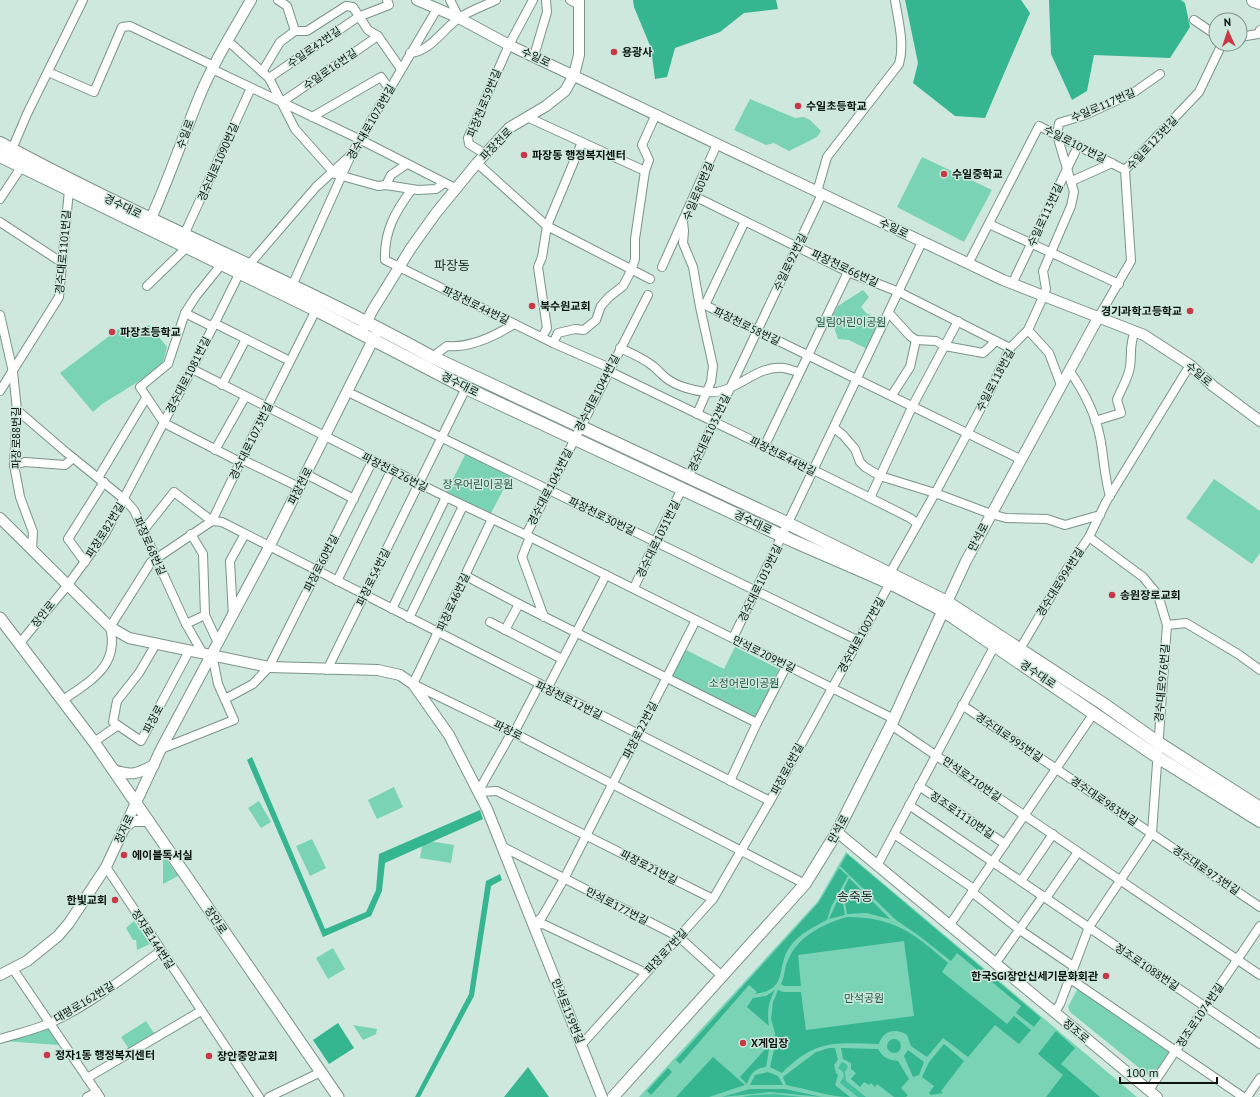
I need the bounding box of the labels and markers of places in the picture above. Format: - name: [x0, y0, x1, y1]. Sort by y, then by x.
- place label: 용광사: [622, 45, 652, 59]
- marker: 용광사: [609, 47, 619, 57]
- place label: 수일초등학교: [806, 99, 867, 113]
- marker: 수일초등학교: [793, 101, 803, 111]
- place label: 파장동 행정복지센터: [532, 148, 626, 162]
- marker: 파장동 행정복지센터: [519, 150, 529, 160]
- place label: 수일중학교: [952, 167, 1003, 181]
- marker: 수일중학교: [939, 169, 949, 179]
- place label: 북수원교회: [540, 299, 591, 313]
- marker: 북수원교회: [527, 301, 537, 311]
- place label: 경기과학고등학교: [1101, 304, 1182, 318]
- marker: 경기과학고등학교: [1185, 306, 1195, 316]
- place label: 파장초등학교: [120, 325, 181, 339]
- marker: 파장초등학교: [107, 327, 117, 337]
- place label: 송원장로교회: [1120, 588, 1181, 602]
- marker: 송원장로교회: [1107, 590, 1117, 600]
- place label: 에이블독서실: [132, 848, 193, 862]
- marker: 에이블독서실: [119, 850, 129, 860]
- place label: 한빛교회: [67, 893, 107, 907]
- marker: 한빛교회: [110, 895, 120, 905]
- place label: 한국SGI장안신세기문화회관: [971, 969, 1098, 983]
- marker: 한국SGI장안신세기문화회관: [1101, 971, 1111, 981]
- place label: X게임장: [751, 1036, 788, 1050]
- marker: X게임장: [738, 1038, 748, 1048]
- place label: 정자1동 행정복지센터: [55, 1048, 155, 1062]
- place label: 장안중앙교회: [217, 1049, 278, 1063]
- marker: 정자1동 행정복지센터: [42, 1050, 52, 1060]
- marker: 장안중앙교회: [204, 1051, 214, 1061]

